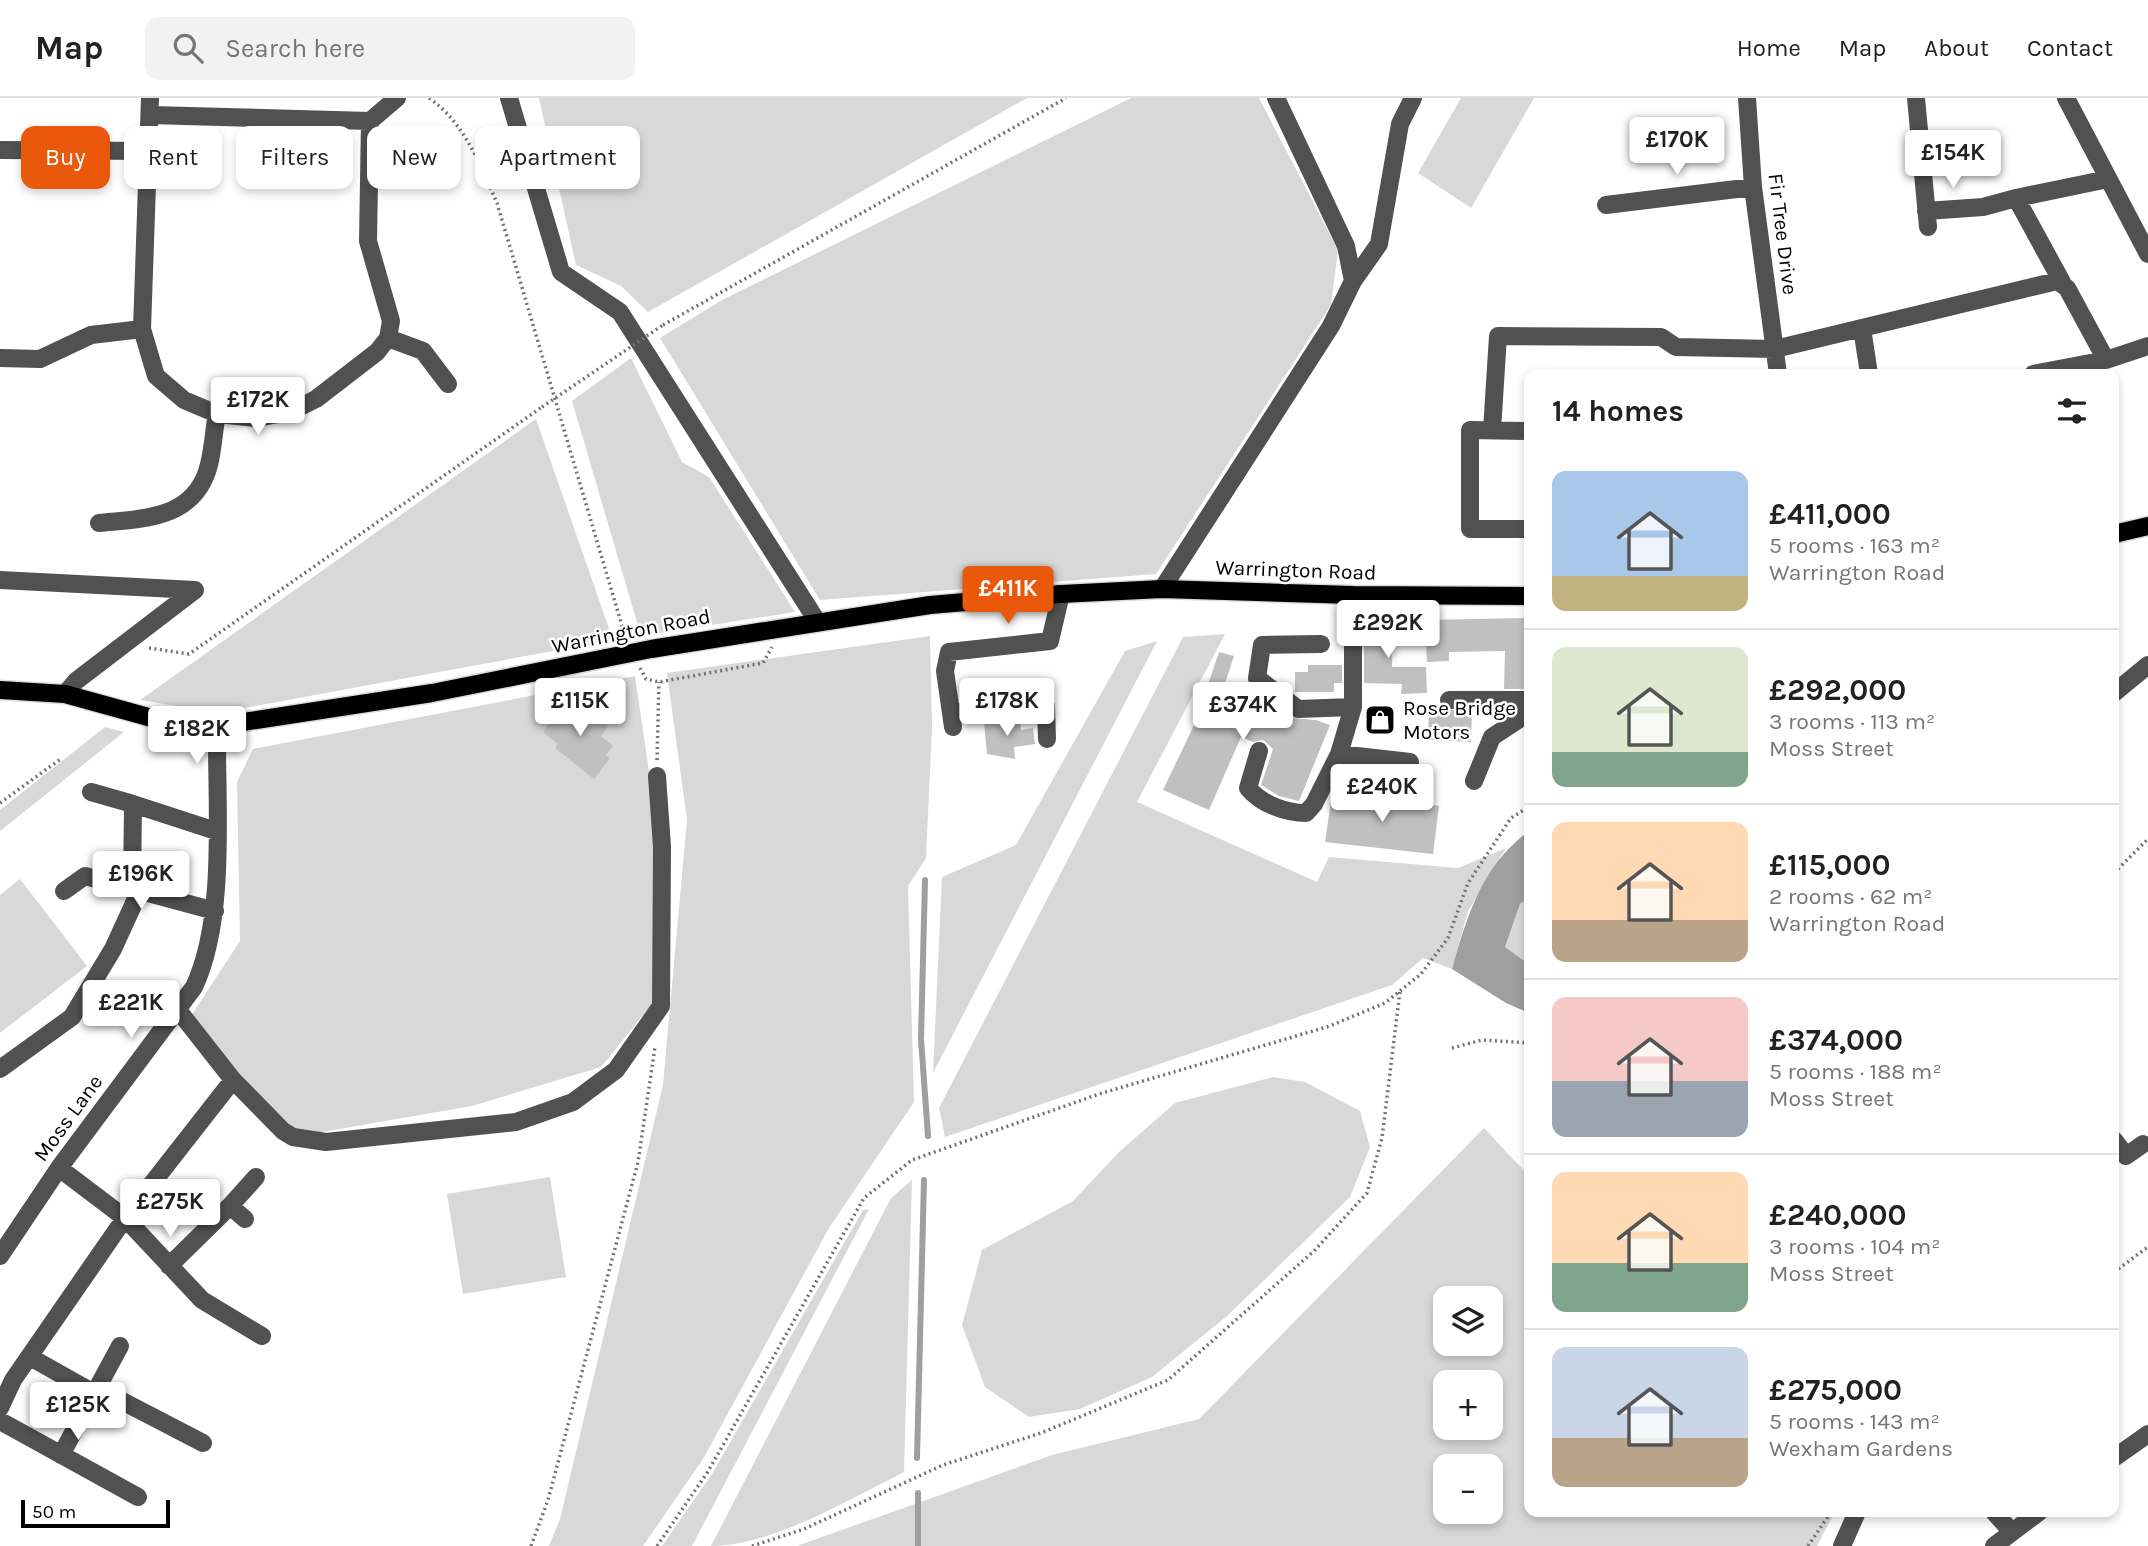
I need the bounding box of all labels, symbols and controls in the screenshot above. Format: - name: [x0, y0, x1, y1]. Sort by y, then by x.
- search box: [145, 17, 635, 80]
- text: Map: [35, 29, 103, 67]
- icon: search: [169, 29, 207, 67]
- text: Search here: [225, 33, 365, 64]
- text: Home: [1737, 34, 1801, 62]
- text: Map: [1839, 34, 1886, 62]
- text: About: [1924, 34, 1989, 62]
- text: Contact: [2027, 34, 2113, 62]
- pin: £170K: [1628, 118, 1726, 177]
- chip: Buy: [21, 126, 110, 189]
- chip: Rent: [124, 126, 222, 189]
- chip: Filters: [236, 126, 353, 189]
- chip: New: [367, 126, 461, 189]
- chip: Apartment: [475, 126, 640, 189]
- text: £170K: [1645, 126, 1709, 153]
- pin: £154K: [1904, 130, 2002, 190]
- text: £154K: [1921, 139, 1985, 166]
- street label: Fir Tree Drive: [1764, 172, 1802, 296]
- pin: £172K: [209, 378, 307, 437]
- text: £172K: [227, 386, 289, 413]
- icon: filters: [2053, 392, 2091, 430]
- text: 14 homes: [1552, 393, 1684, 429]
- text: £411,000: [1769, 496, 1891, 532]
- icon: home: [1608, 499, 1692, 583]
- text: 5 rooms · 163 m²: [1769, 532, 1940, 559]
- street label: Warrington Road: [1215, 555, 1377, 585]
- text: Warrington Road: [1769, 559, 1945, 586]
- pin: £411K: [959, 566, 1057, 626]
- text: £411K: [979, 575, 1037, 602]
- pin: £292K: [1339, 601, 1437, 660]
- street label: Warrington Road: [550, 604, 712, 658]
- text: £292K: [1353, 609, 1423, 636]
- text: £292,000: [1769, 672, 1906, 708]
- icon: home: [1608, 675, 1692, 759]
- pin: £115K: [531, 678, 629, 738]
- pin: £178K: [958, 678, 1056, 738]
- pin: £374K: [1194, 682, 1292, 742]
- text: £115K: [551, 687, 609, 714]
- text: £178K: [975, 687, 1039, 714]
- text: £374K: [1209, 691, 1277, 718]
- place label: Rose Bridge Motors: [1403, 696, 1516, 744]
- shop icon: Rose Bridge Motors: [1363, 703, 1397, 737]
- pin: £182K: [148, 706, 246, 766]
- text: 3 rooms · 113 m²: [1769, 708, 1935, 735]
- text: £182K: [164, 715, 230, 742]
- text: Moss Street: [1769, 735, 1894, 762]
- pin: £240K: [1333, 764, 1431, 824]
- text: £240K: [1346, 773, 1418, 800]
- text: £115,000: [1769, 847, 1890, 883]
- icon: home: [1608, 850, 1692, 934]
- pin: £196K: [92, 852, 190, 911]
- text: £196K: [108, 860, 174, 887]
- text: 2 rooms · 62 m²: [1769, 883, 1933, 910]
- text: Warrington Road: [1769, 910, 1945, 937]
- pin: £221K: [82, 981, 180, 1040]
- text: £221K: [99, 989, 163, 1016]
- text: £374,000: [1769, 1022, 1903, 1058]
- icon: home: [1608, 1025, 1692, 1109]
- text: 5 rooms · 188 m²: [1769, 1058, 1942, 1085]
- street label: Moss Lane: [29, 1070, 107, 1166]
- text: Moss Street: [1769, 1085, 1894, 1112]
- pin: £275K: [121, 1180, 219, 1239]
- text: £275K: [136, 1188, 204, 1215]
- text: £240,000: [1769, 1197, 1907, 1233]
- icon: home: [1608, 1200, 1692, 1284]
- text: 3 rooms · 104 m²: [1769, 1233, 1940, 1260]
- text: Moss Street: [1769, 1260, 1894, 1287]
- map controls: [1433, 1286, 1503, 1524]
- button: layers: [1433, 1286, 1503, 1356]
- button: +: [1433, 1370, 1503, 1440]
- text: £275,000: [1769, 1372, 1902, 1408]
- icon: home: [1608, 1375, 1692, 1459]
- pin: £125K: [29, 1382, 127, 1442]
- text: £125K: [46, 1391, 110, 1418]
- text: 5 rooms · 143 m²: [1769, 1408, 1940, 1435]
- text: Wexham Gardens: [1769, 1435, 1953, 1462]
- button: −: [1433, 1454, 1503, 1524]
- scale bar: [21, 1497, 170, 1529]
- text: 50 m: [32, 1501, 76, 1523]

